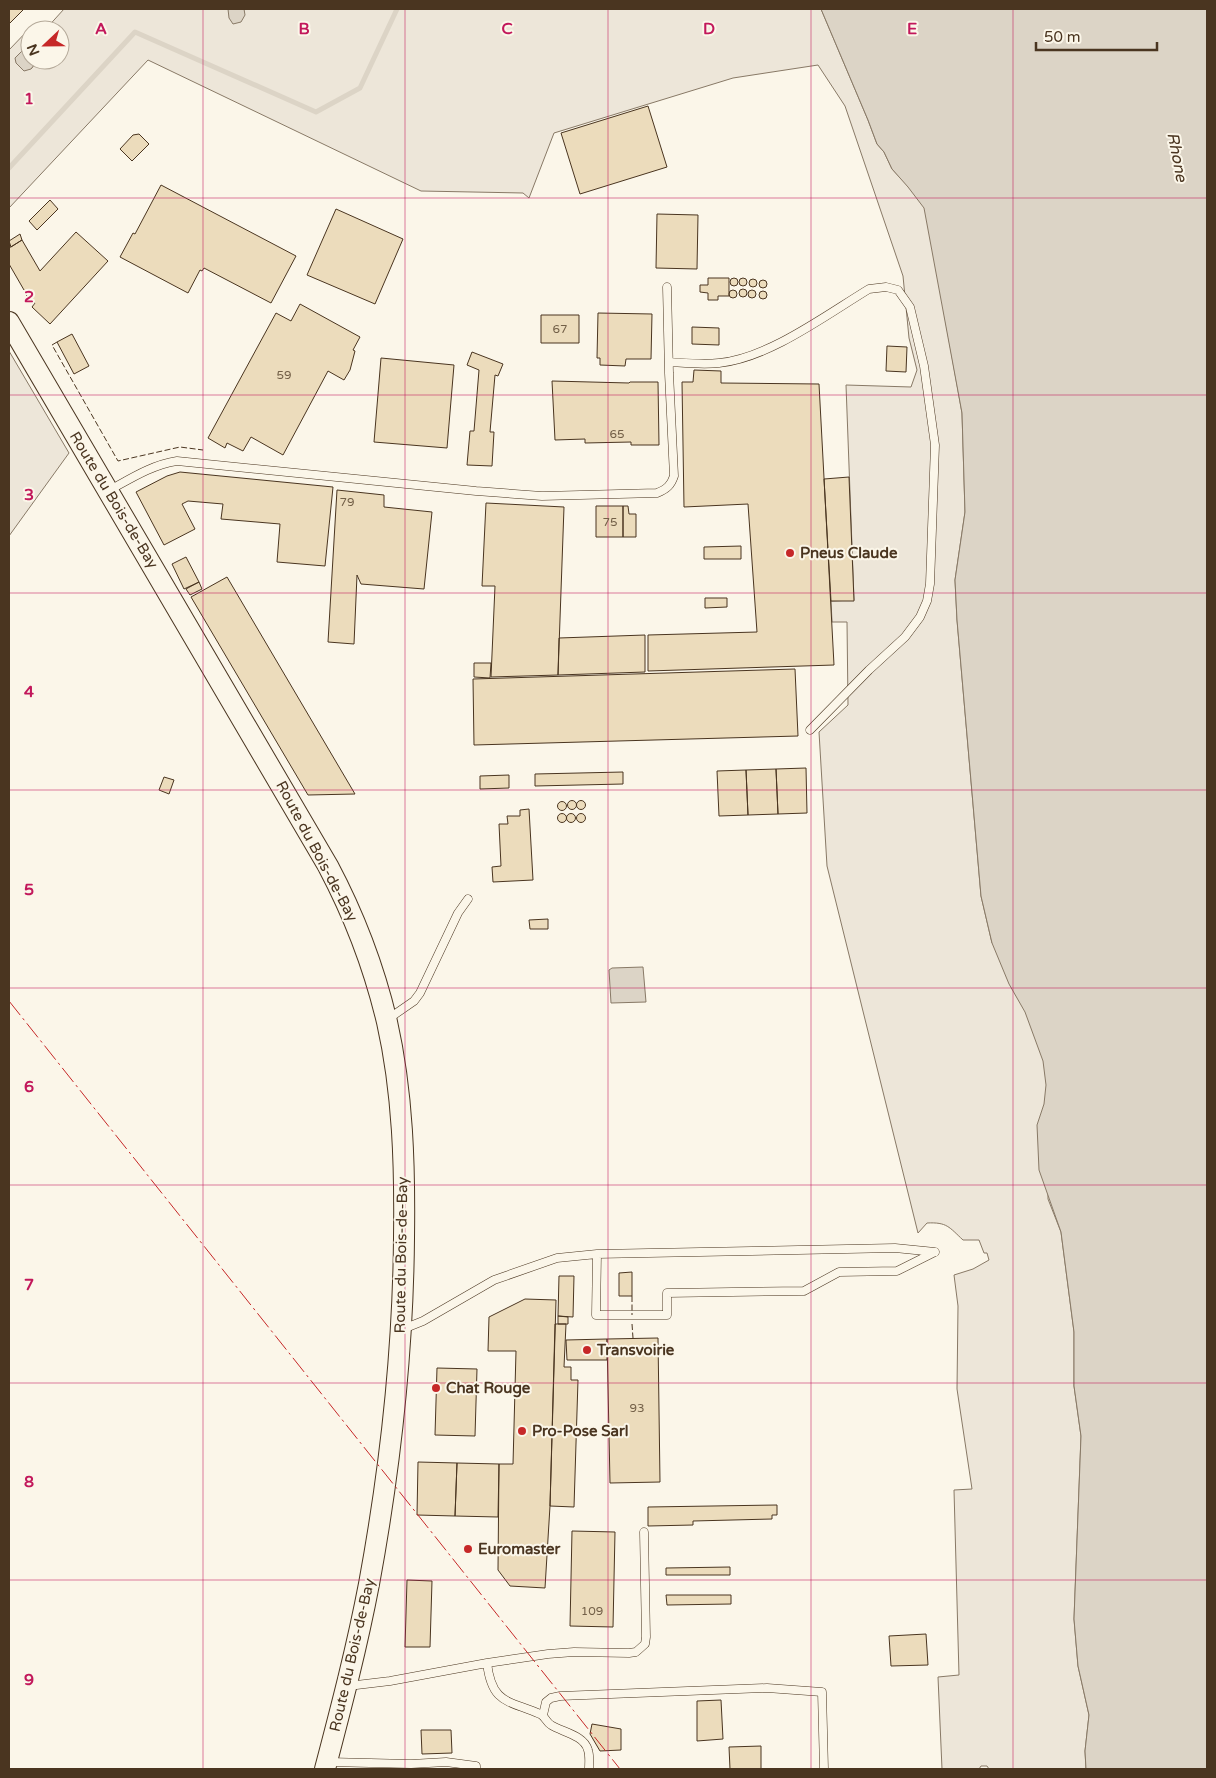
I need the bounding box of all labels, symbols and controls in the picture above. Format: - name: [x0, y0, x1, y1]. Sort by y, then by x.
- text: A: [95, 19, 107, 39]
- text: B: [298, 19, 310, 39]
- text: C: [501, 19, 513, 39]
- text: D: [703, 19, 715, 39]
- text: E: [907, 19, 917, 39]
- north arrow: [20, 20, 70, 70]
- scale bar: [1036, 20, 1157, 52]
- text: 50 m: [1044, 28, 1081, 46]
- text: N: [23, 41, 43, 58]
- text: 1: [24, 89, 34, 109]
- water label: Rhone: [1162, 131, 1192, 184]
- text: 2: [24, 287, 34, 307]
- house number: 67: [552, 322, 568, 336]
- house number: 59: [276, 368, 292, 382]
- house number: 65: [609, 427, 625, 441]
- street label: Route du Bois-de-Bay: [66, 428, 162, 572]
- text: 3: [24, 485, 34, 505]
- house number: 79: [339, 495, 355, 509]
- house number: 75: [602, 515, 618, 529]
- place label: Pneus Claude: [800, 544, 898, 562]
- marker: Pneus Claude: [784, 547, 796, 559]
- text: 4: [24, 682, 34, 702]
- street label: Route du Bois-de-Bay: [272, 778, 362, 924]
- text: 5: [24, 880, 34, 900]
- text: 6: [24, 1077, 34, 1097]
- street label: Route du Bois-de-Bay: [391, 1176, 411, 1334]
- text: 7: [24, 1275, 34, 1295]
- place label: Transvoirie: [596, 1341, 675, 1359]
- marker: Transvoirie: [581, 1344, 593, 1356]
- place label: Chat Rouge: [446, 1379, 531, 1398]
- marker: Chat Rouge: [430, 1382, 442, 1394]
- house number: 93: [629, 1401, 645, 1415]
- place label: Pro-Pose Sarl: [532, 1422, 628, 1440]
- marker: Pro-Pose Sarl: [516, 1425, 528, 1437]
- text: 8: [24, 1472, 34, 1492]
- place label: Euromaster: [478, 1540, 561, 1558]
- marker: Euromaster: [462, 1543, 474, 1555]
- street label: Route du Bois-de-Bay: [326, 1577, 378, 1733]
- house number: 109: [581, 1604, 603, 1618]
- text: 9: [24, 1670, 34, 1690]

